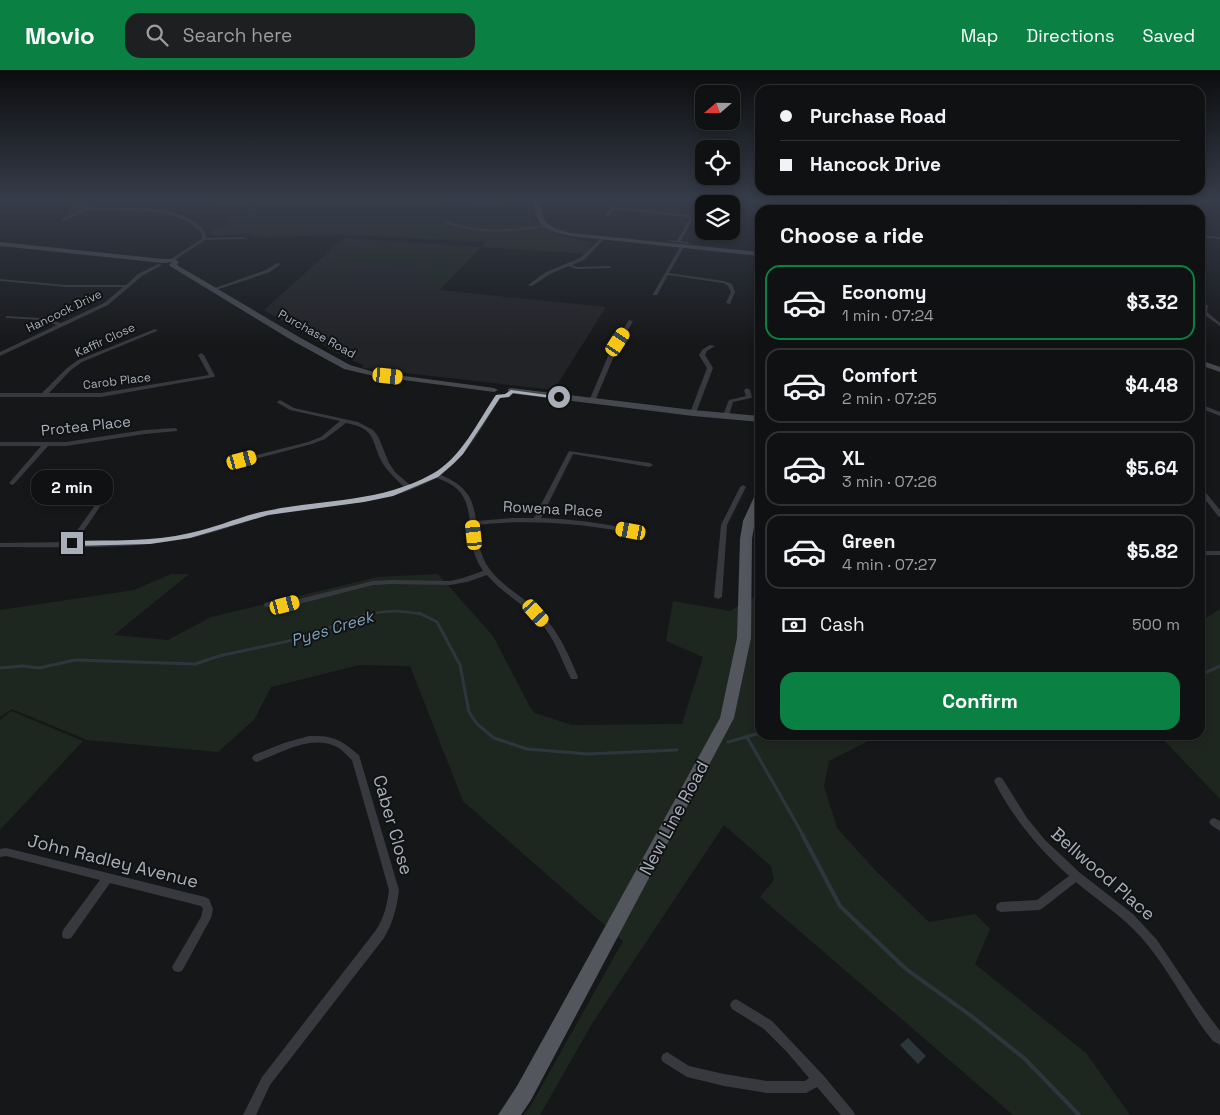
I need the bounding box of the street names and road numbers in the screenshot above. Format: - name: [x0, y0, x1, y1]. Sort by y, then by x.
- street label: Hancock Drive: [24, 286, 104, 336]
- street label: Purchase Road: [275, 306, 359, 362]
- street label: Kaffir Close: [72, 319, 138, 361]
- street label: Carob Place: [82, 369, 152, 393]
- street label: Protea Place: [40, 411, 132, 440]
- street label: Rowena Place: [503, 496, 604, 521]
- street label: New Line Road: [634, 757, 713, 879]
- street label: Caber Close: [368, 772, 419, 877]
- street label: Bellwood Place: [1046, 822, 1160, 925]
- street label: John Radley Avenue: [25, 828, 201, 893]

